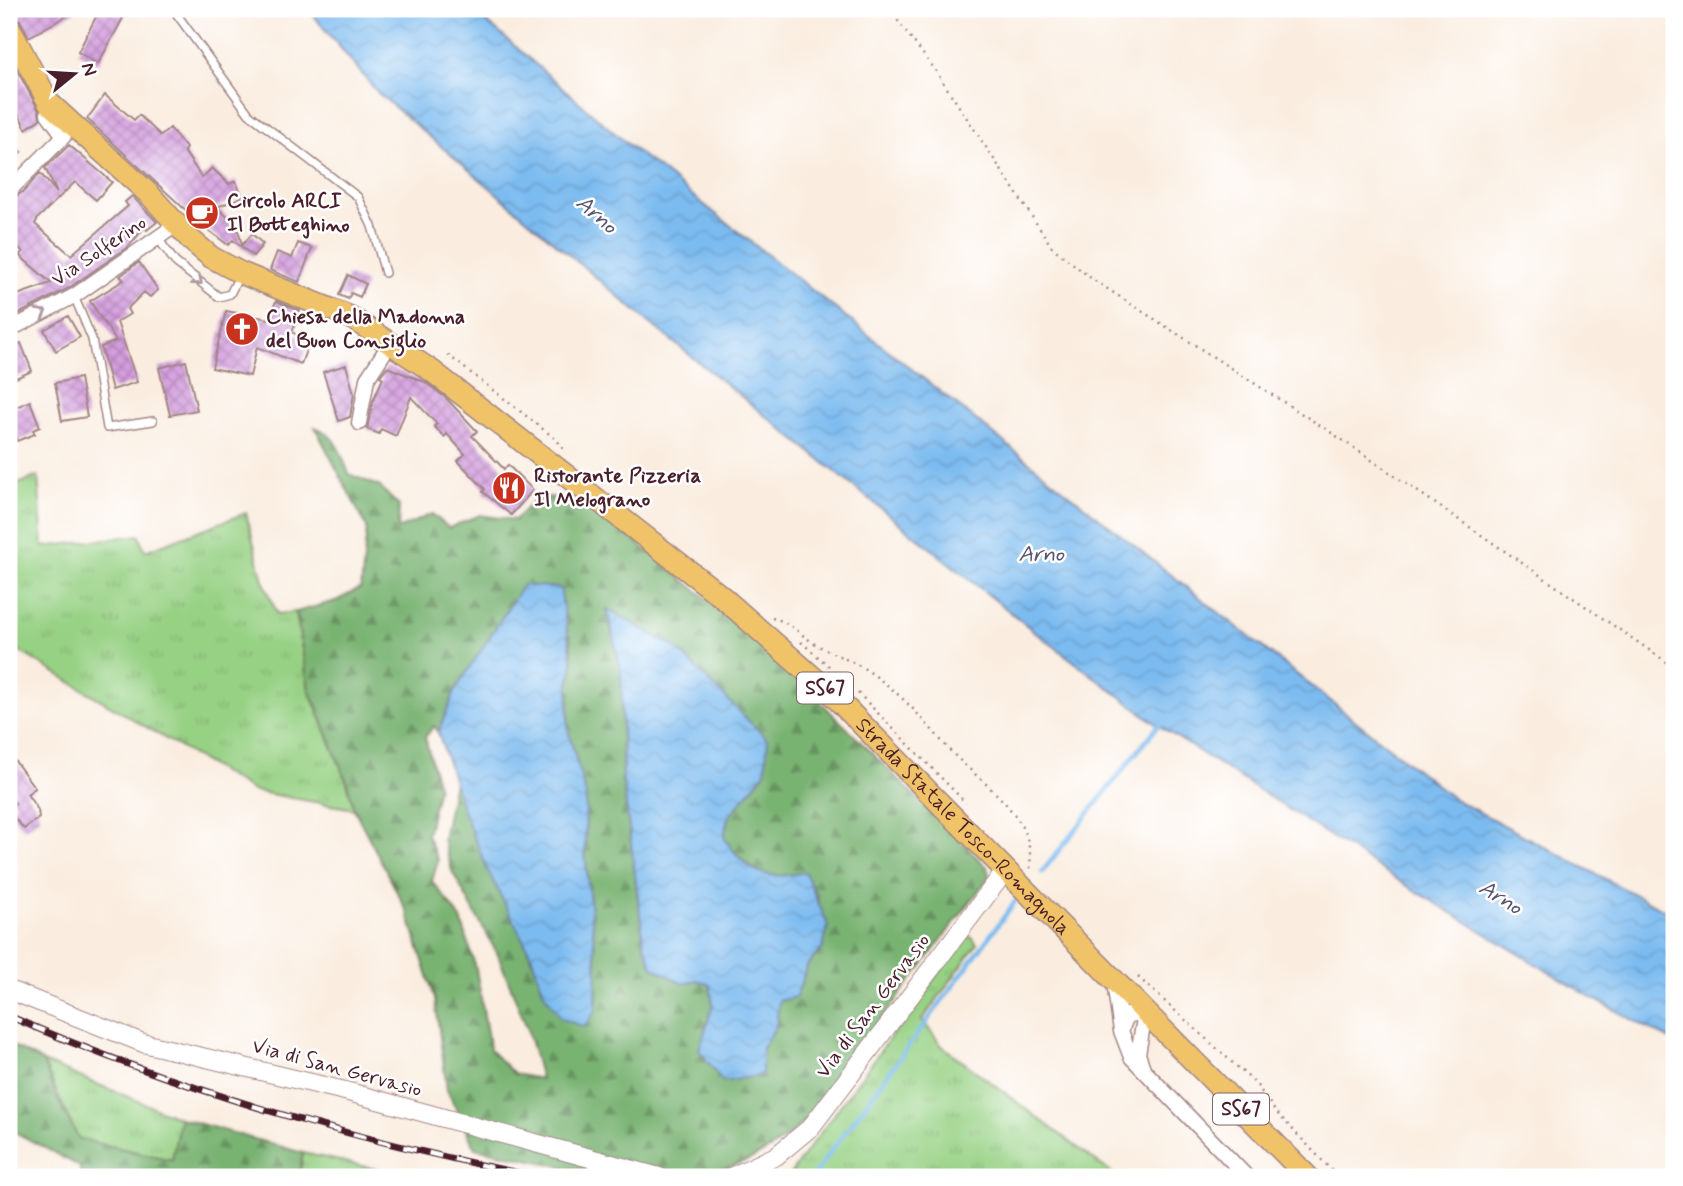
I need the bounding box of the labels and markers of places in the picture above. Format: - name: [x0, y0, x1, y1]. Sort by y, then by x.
- place label: Circolo ARCI Il Botteghino: [227, 187, 350, 239]
- cafe icon: Circolo ARCI Il Botteghino: [183, 194, 221, 232]
- place label: Chiesa della Madonna del Buon Consiglio: [266, 303, 465, 357]
- church icon: Chiesa della Madonna del Buon Consiglio: [223, 310, 261, 348]
- place label: Ristorante Pizzeria Il Melograno: [534, 462, 702, 514]
- restaurant icon: Ristorante Pizzeria Il Melograno: [490, 469, 528, 507]

